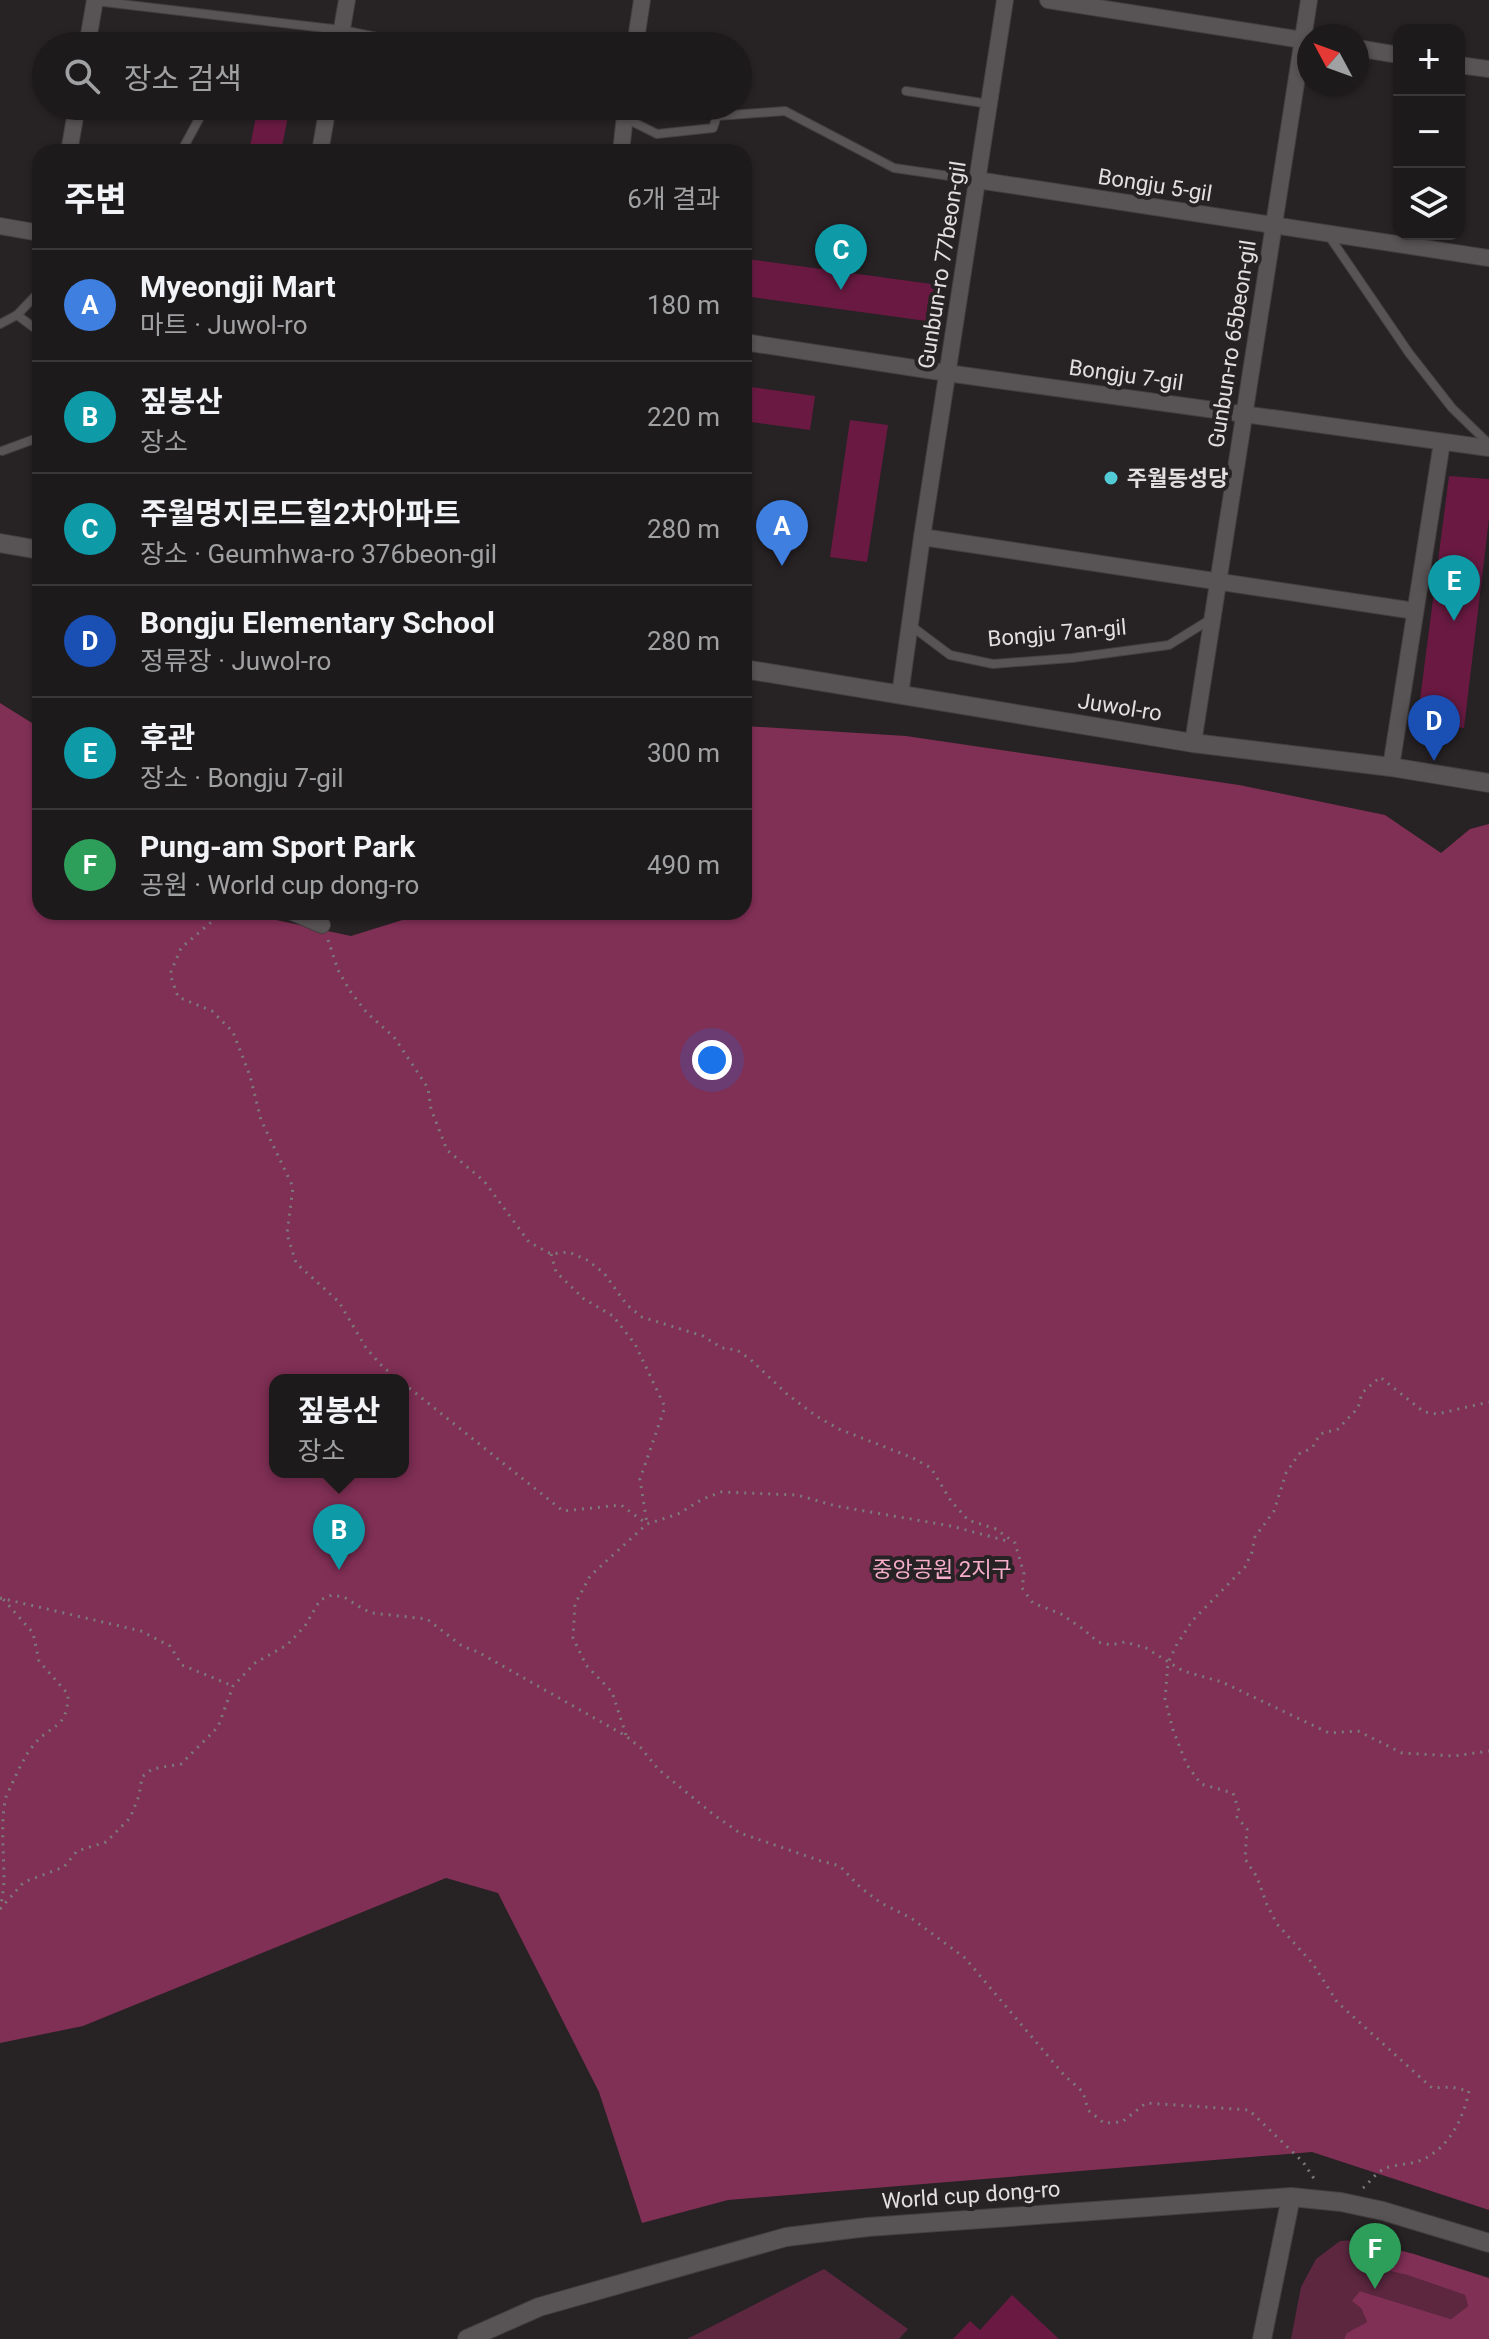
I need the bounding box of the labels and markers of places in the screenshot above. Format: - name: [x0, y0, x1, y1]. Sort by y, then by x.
- pin: C: [815, 224, 867, 290]
- place label: 주월동성당: [1127, 466, 1228, 491]
- marker: 주월동성당: [1102, 469, 1120, 487]
- pin: A: [756, 500, 808, 566]
- pin: E: [1428, 555, 1480, 621]
- pin: D: [1408, 695, 1460, 761]
- pin: B: [313, 1504, 365, 1570]
- pin: F: [1349, 2223, 1401, 2289]

